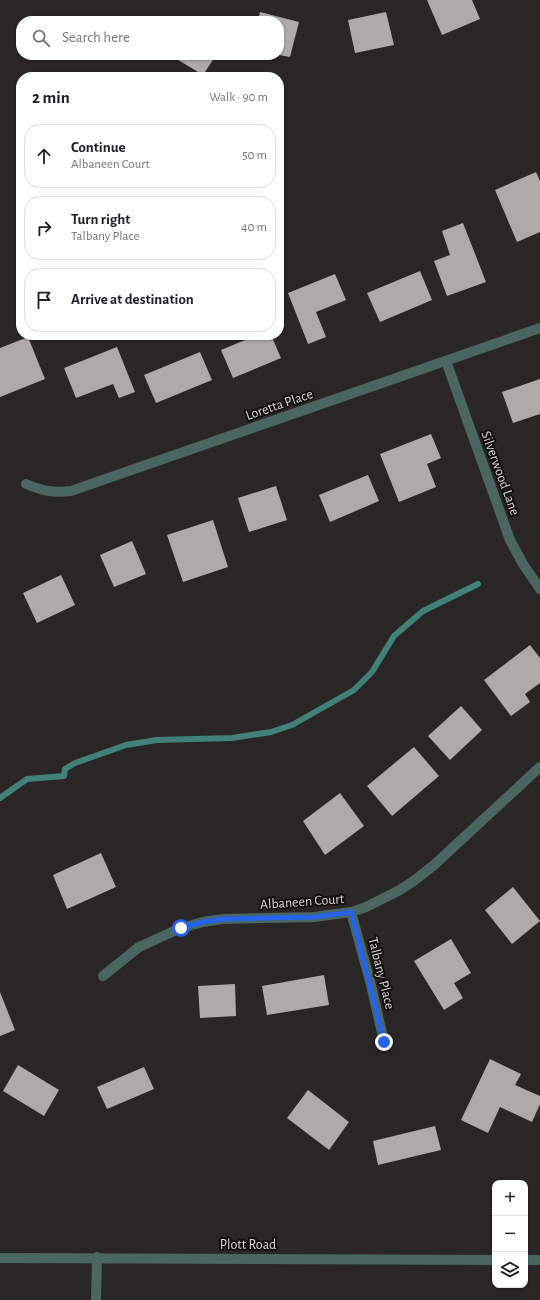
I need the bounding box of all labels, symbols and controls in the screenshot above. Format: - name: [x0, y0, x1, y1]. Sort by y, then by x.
- search box: [16, 16, 284, 60]
- icon: search: [30, 27, 52, 49]
- text: Search here: [62, 30, 130, 45]
- text: 2 min: [32, 89, 70, 106]
- text: Walk · 90 m: [209, 91, 268, 104]
- text: Continue: [71, 140, 126, 155]
- icon: ahead: [33, 145, 55, 167]
- text: 50 m: [242, 149, 267, 162]
- text: Albaneen Court: [71, 158, 150, 171]
- text: Turn right: [71, 212, 130, 227]
- icon: right: [33, 217, 55, 239]
- text: 40 m: [241, 221, 267, 234]
- text: Talbany Place: [71, 230, 139, 243]
- icon: arrive: [33, 289, 55, 311]
- text: Arrive at destination: [71, 292, 194, 307]
- street label: Loretta Place: [244, 387, 315, 423]
- street label: Silverwood Lane: [478, 429, 522, 517]
- street label: Albaneen Court: [259, 892, 345, 912]
- route start: [172, 919, 190, 937]
- street label: Talbany Place: [365, 936, 397, 1011]
- route end: [375, 1033, 393, 1051]
- map controls: [492, 1180, 528, 1288]
- button: +: [492, 1180, 528, 1216]
- button: −: [492, 1216, 528, 1252]
- street label: Plott Road: [220, 1238, 276, 1252]
- button: layers: [492, 1252, 528, 1288]

